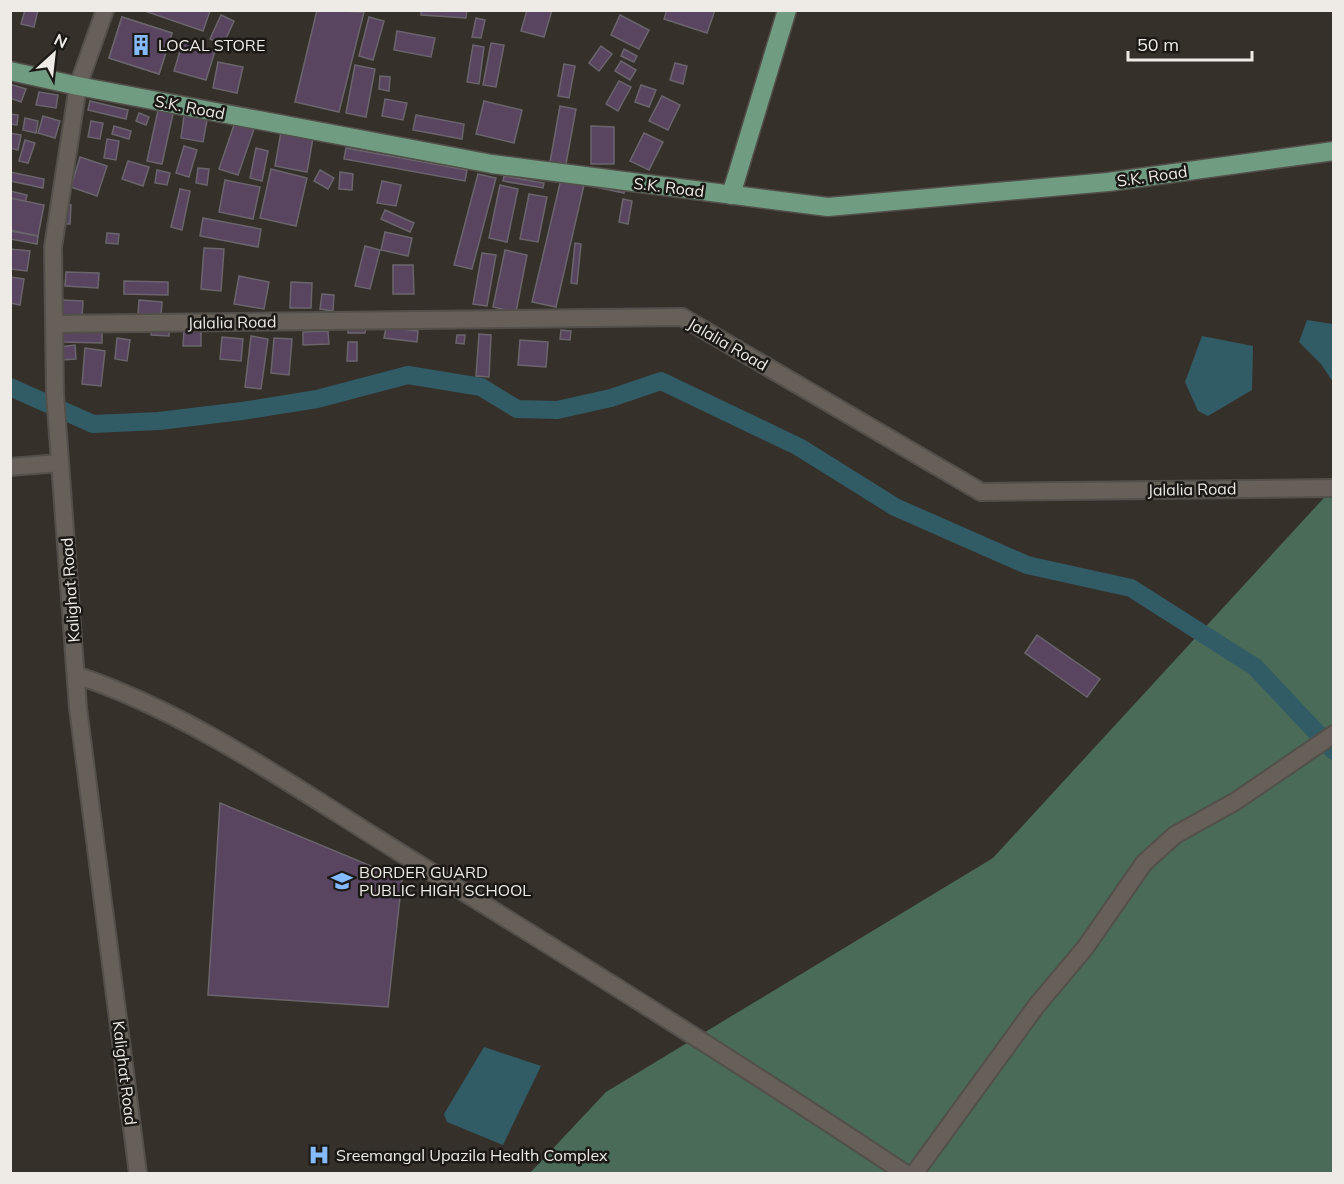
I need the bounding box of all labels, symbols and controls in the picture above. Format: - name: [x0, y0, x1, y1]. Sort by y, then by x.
- north arrow: [24, 24, 84, 84]
- scale bar: [1128, 24, 1252, 62]
- text: N: [51, 29, 71, 52]
- building icon: LOCAL STORE: [129, 33, 153, 57]
- text: 50 m: [1137, 33, 1179, 56]
- place label: LOCAL STORE: [158, 35, 265, 55]
- street label: S.K. Road: [153, 90, 227, 124]
- street label: S.K. Road: [1116, 161, 1188, 191]
- street label: S.K. Road: [633, 173, 705, 201]
- street label: Jalalia Road: [187, 311, 277, 333]
- street label: Jalalia Road: [685, 313, 771, 375]
- street label: Jalalia Road: [1147, 478, 1237, 500]
- street label: Kalighat Road: [56, 537, 84, 643]
- place label: BORDER GUARD PUBLIC HIGH SCHOOL: [359, 862, 531, 900]
- school or university icon: BORDER GUARD PUBLIC HIGH SCHOOL: [330, 869, 354, 893]
- street label: Kalighat Road: [109, 1020, 141, 1126]
- hospital icon: Sreemangal Upazila Health Complex: [307, 1143, 331, 1167]
- place label: Sreemangal Upazila Health Complex: [336, 1145, 608, 1165]

